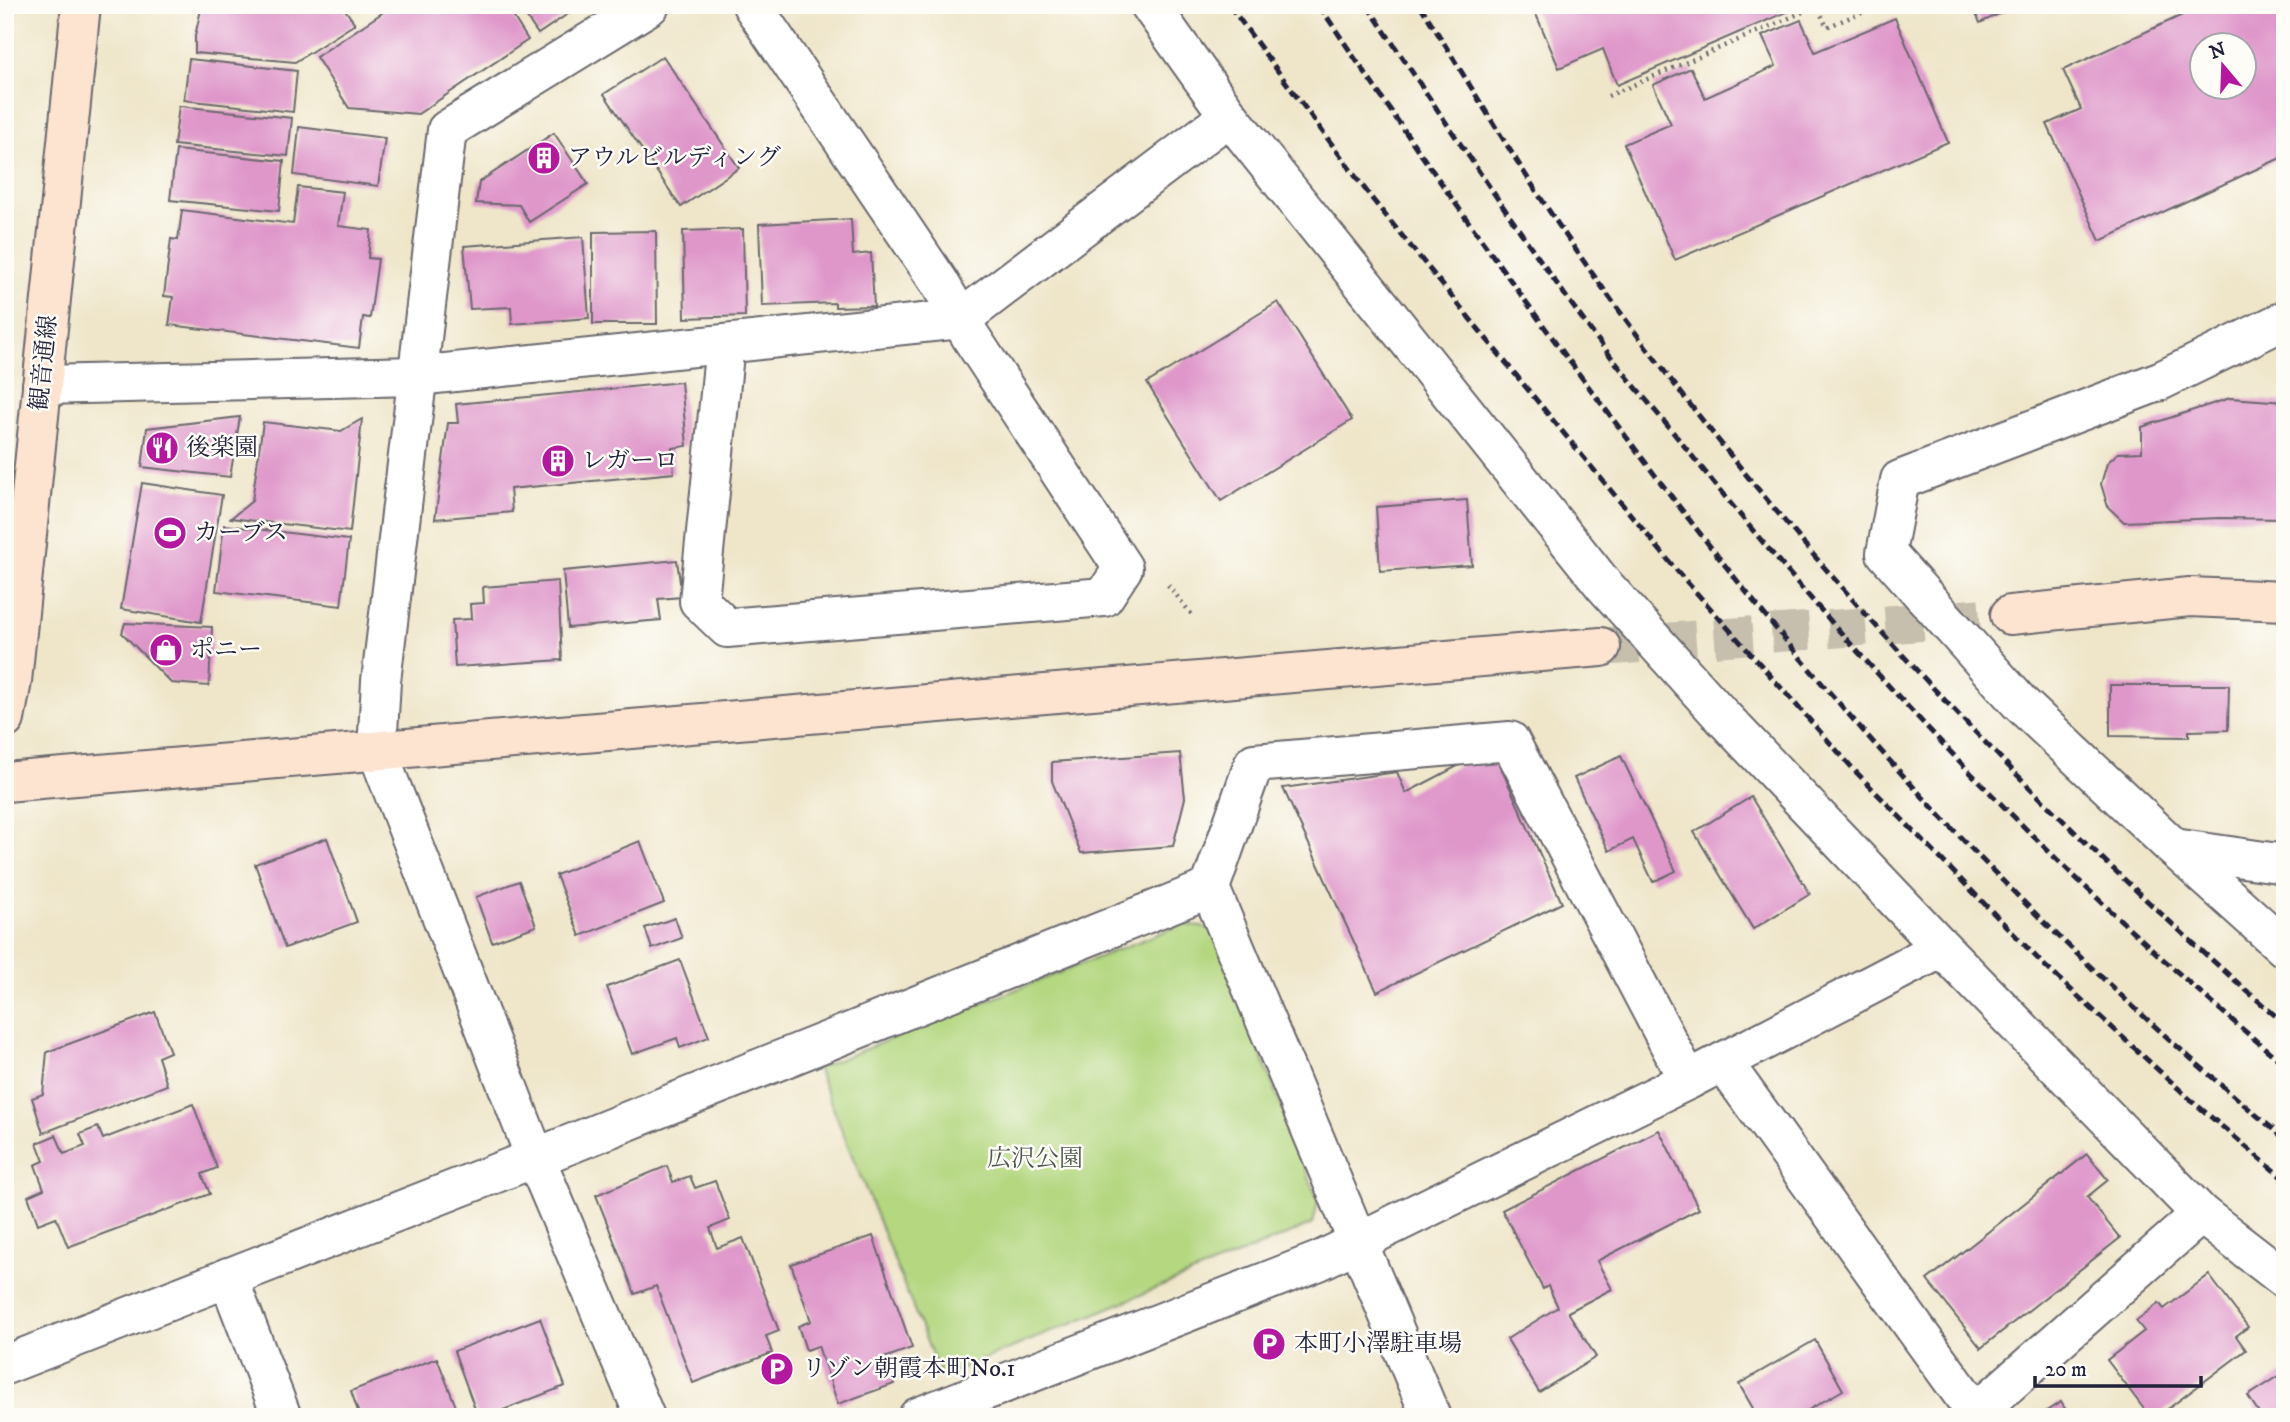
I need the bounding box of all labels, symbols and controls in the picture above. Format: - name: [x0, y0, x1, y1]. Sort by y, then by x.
- north arrow: [2188, 32, 2258, 102]
- text: N: [2207, 38, 2229, 65]
- building icon: アウルビルディング: [525, 139, 563, 177]
- place label: アウルビルディング: [568, 143, 781, 173]
- street label: 観音通線: [24, 314, 64, 412]
- restaurant icon: 後楽園: [143, 429, 181, 467]
- place label: 後楽園: [186, 433, 258, 463]
- building icon: レガーロ: [539, 442, 577, 480]
- place label: レガーロ: [582, 446, 678, 476]
- sports icon: カーブス: [151, 514, 189, 552]
- place label: カーブス: [194, 518, 288, 548]
- shop icon: ポニー: [147, 631, 185, 669]
- place label: ポニー: [190, 635, 262, 665]
- park label: 広沢公園: [987, 1144, 1083, 1174]
- parking icon: 本町小澤駐車場: [1250, 1325, 1288, 1363]
- place label: 本町小澤駐車場: [1294, 1329, 1462, 1359]
- scale bar: [2035, 1345, 2201, 1389]
- parking icon: リゾン朝霞本町No.1: [758, 1350, 796, 1388]
- place label: リゾン朝霞本町No.1: [802, 1354, 1015, 1384]
- text: 20 m: [2045, 1357, 2087, 1383]

